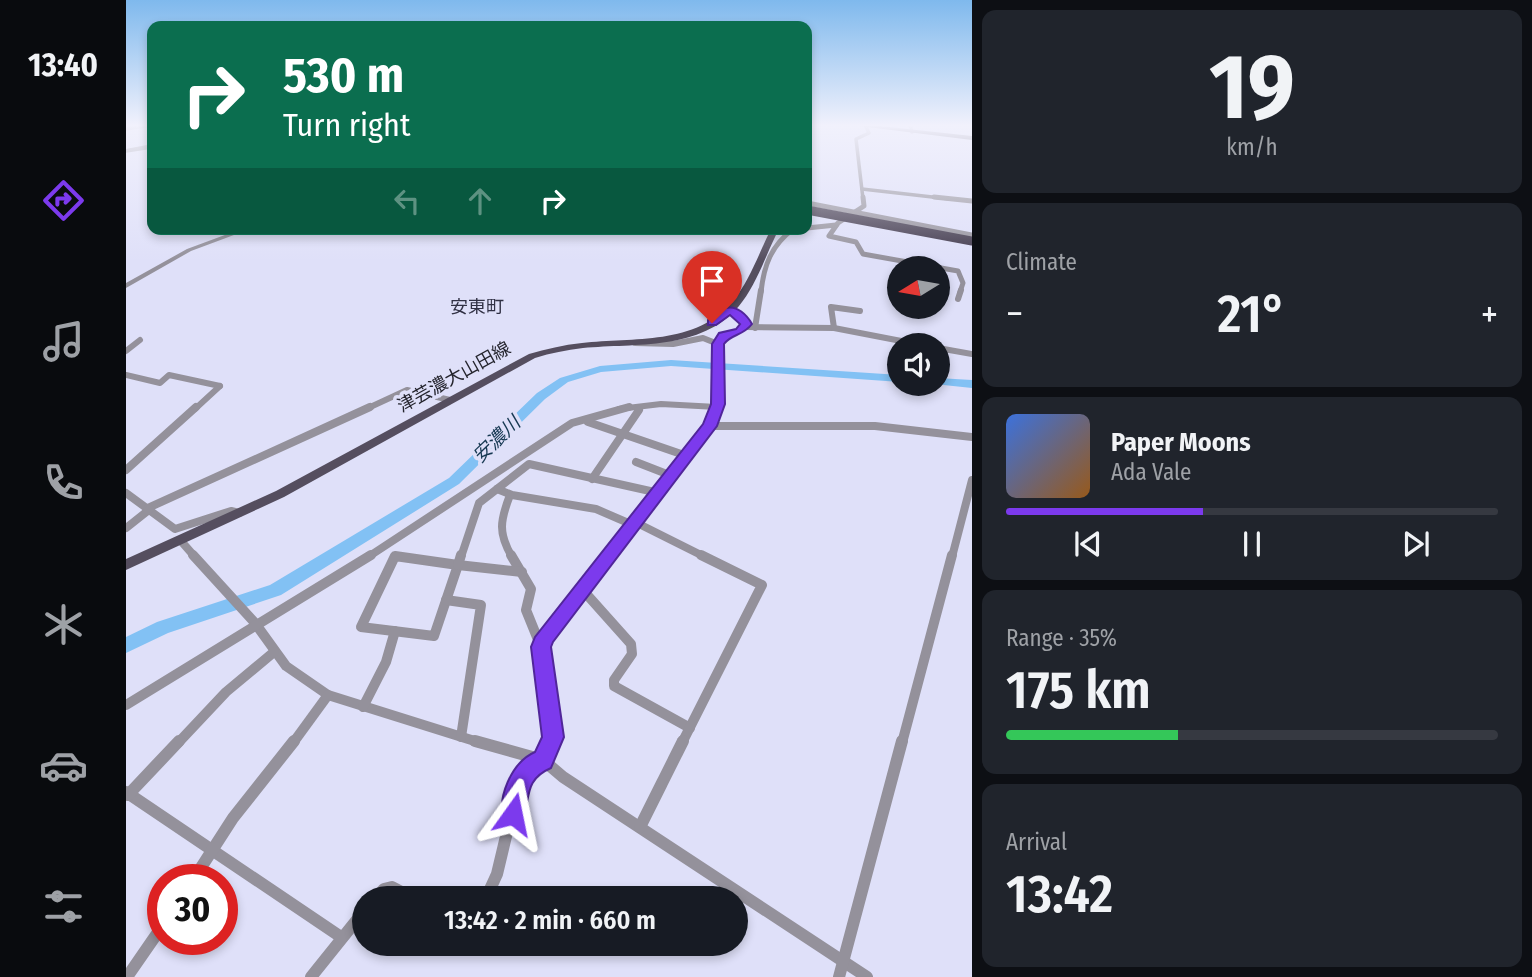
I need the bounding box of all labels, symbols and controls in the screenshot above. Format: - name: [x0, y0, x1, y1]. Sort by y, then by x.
- text: 19: [1209, 33, 1295, 142]
- text: 13:40: [28, 46, 98, 84]
- text: 530 m: [283, 46, 404, 105]
- icon: right: [168, 49, 259, 140]
- text: Turn right: [283, 106, 410, 144]
- text: km/h: [1226, 133, 1278, 161]
- icon: directions: [39, 176, 88, 225]
- icon: left: [388, 182, 426, 220]
- icon: ahead: [461, 182, 499, 220]
- icon: right: [534, 182, 572, 220]
- text: Climate: [1006, 248, 1077, 276]
- pin: [682, 251, 742, 323]
- north arrow: [887, 256, 950, 318]
- map controls: [887, 256, 950, 396]
- icon: arrive: [693, 262, 731, 300]
- text: 21°: [1217, 283, 1286, 346]
- text: −: [1006, 291, 1023, 337]
- text: +: [1481, 291, 1498, 337]
- district label: 安東町: [450, 296, 504, 318]
- icon: music: [39, 317, 88, 366]
- button: sound: [887, 333, 950, 396]
- street label: 津芸濃大山田線: [394, 337, 514, 417]
- water label: 安濃川: [468, 410, 526, 467]
- text: Paper Moons: [1111, 427, 1251, 458]
- icon: phone: [39, 458, 88, 507]
- text: Ada Vale: [1111, 458, 1191, 486]
- icon: previous: [1069, 525, 1107, 563]
- icon: pause: [1233, 525, 1271, 563]
- icon: next: [1397, 525, 1435, 563]
- icon: climate: [39, 600, 88, 649]
- text: Range · 35%: [1006, 624, 1117, 652]
- text: 175 km: [1006, 659, 1151, 722]
- icon: car: [39, 741, 88, 790]
- position arrow: [476, 777, 550, 851]
- text: Arrival: [1006, 828, 1067, 856]
- text: 13:42: [1006, 863, 1113, 926]
- speed limit sign: 30: [147, 864, 238, 955]
- icon: filters: [39, 882, 88, 931]
- text: 13:42 · 2 min · 660 m: [444, 905, 656, 936]

